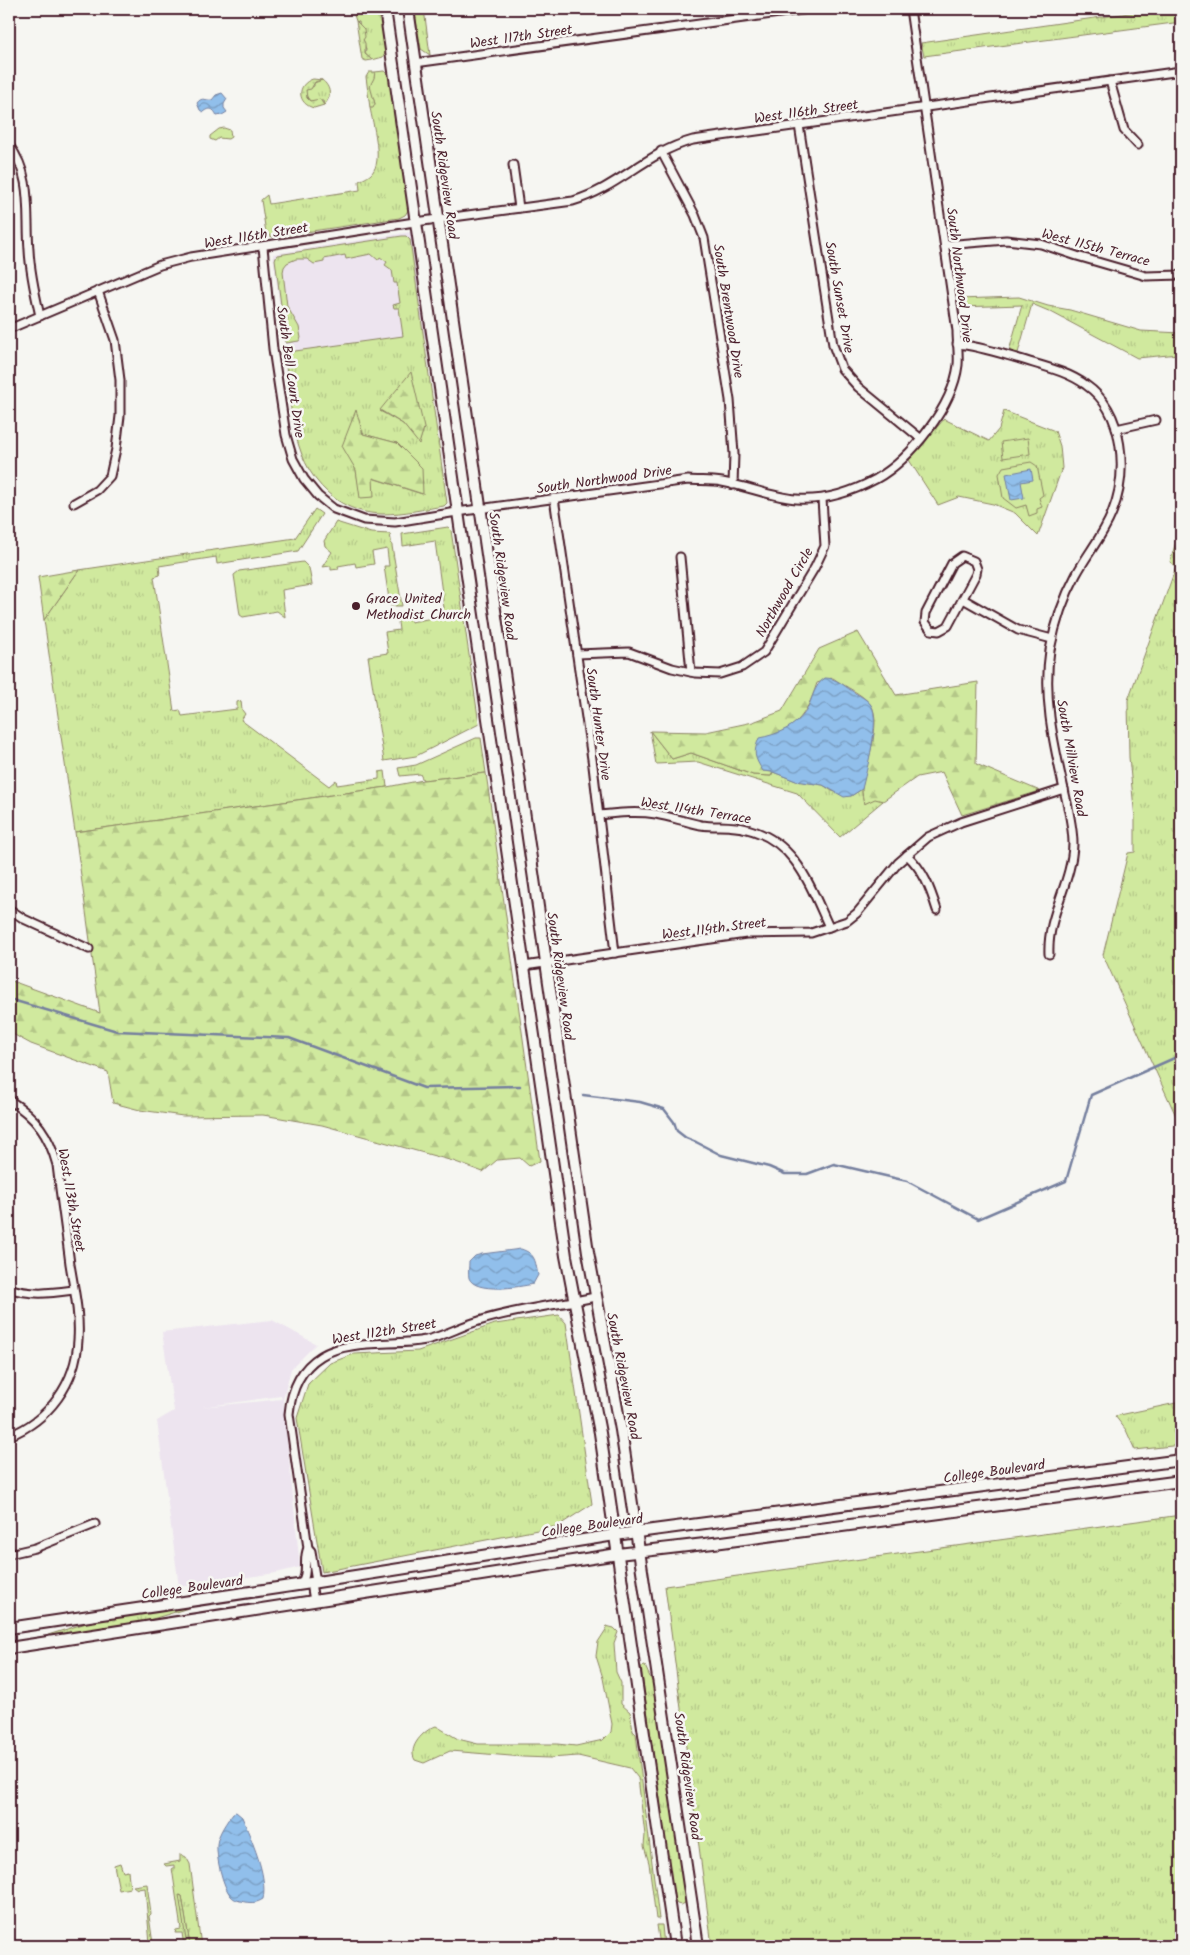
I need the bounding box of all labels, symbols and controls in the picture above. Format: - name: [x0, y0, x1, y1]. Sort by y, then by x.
- street label: West 117th Street: [468, 19, 575, 55]
- street label: West 116th Street: [753, 94, 860, 130]
- street label: South Ridgeview Road: [424, 110, 464, 242]
- street label: South Northwood Drive: [940, 206, 978, 345]
- street label: West 116th Street: [203, 217, 310, 255]
- street label: West 115th Terrace: [1039, 223, 1153, 273]
- street label: South Sunset Drive: [818, 240, 860, 355]
- street label: South Brentwood Drive: [707, 242, 750, 381]
- street label: South Bell Court Drive: [270, 305, 310, 440]
- street label: South Northwood Drive: [535, 460, 674, 500]
- street label: South Ridgeview Road: [482, 511, 522, 643]
- street label: Northwood Circle: [750, 543, 820, 641]
- place label: Grace United Methodist Church: [366, 588, 471, 626]
- marker: Grace United Methodist Church: [350, 600, 362, 612]
- street label: South Hunter Drive: [579, 666, 617, 783]
- street label: South Millview Road: [1050, 698, 1092, 820]
- street label: West 114th Terrace: [639, 791, 753, 831]
- street label: South Ridgeview Road: [540, 911, 580, 1043]
- street label: West 114th Street: [661, 912, 768, 946]
- street label: West 113th Street: [51, 1147, 91, 1254]
- street label: South Ridgeview Road: [600, 1311, 646, 1443]
- street label: West 112th Street: [330, 1313, 438, 1351]
- street label: College Boulevard: [942, 1454, 1047, 1490]
- street label: College Boulevard: [540, 1508, 645, 1544]
- street label: College Boulevard: [140, 1570, 245, 1606]
- street label: South Ridgeview Road: [667, 1711, 707, 1843]

